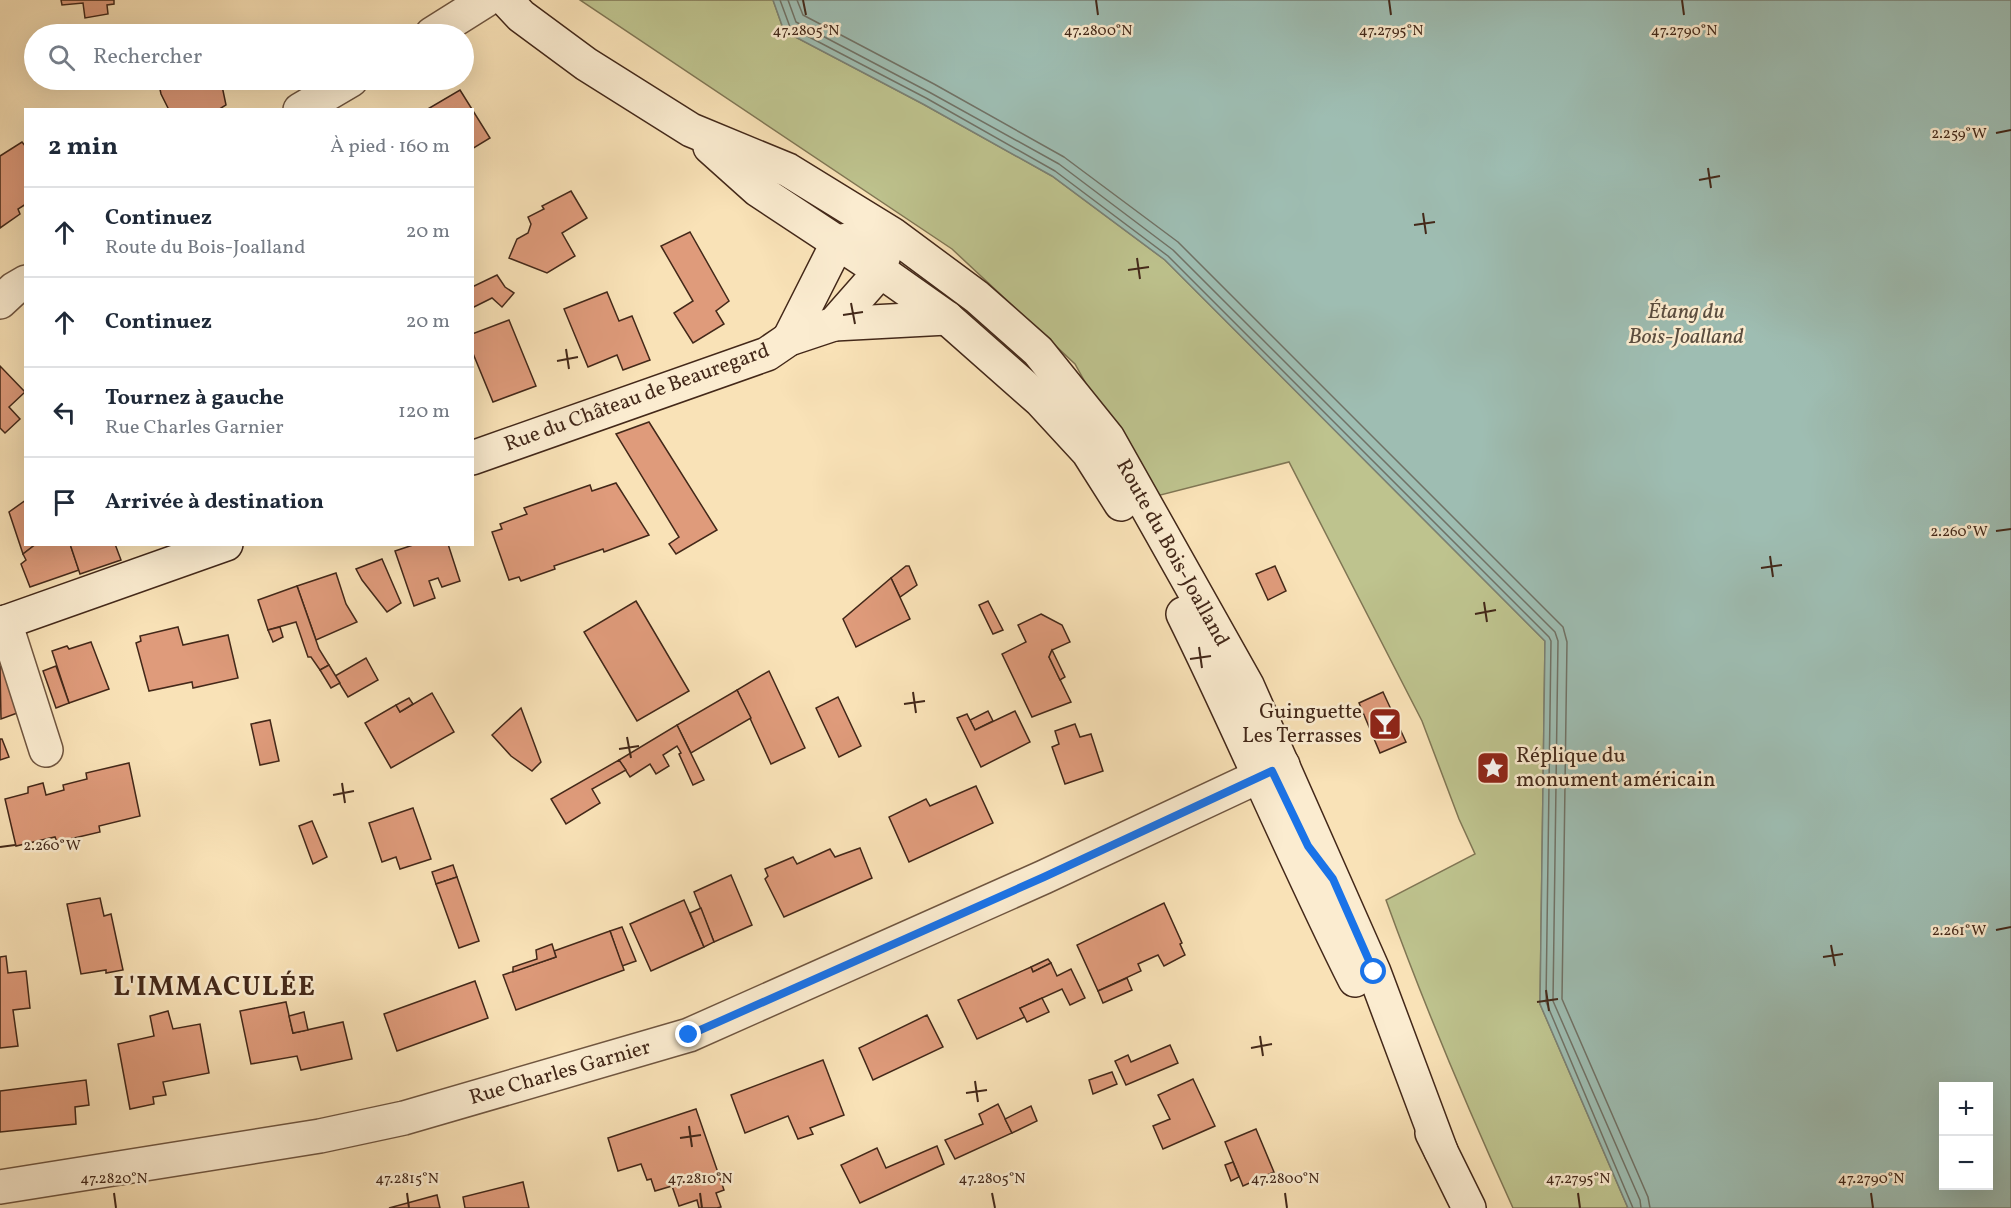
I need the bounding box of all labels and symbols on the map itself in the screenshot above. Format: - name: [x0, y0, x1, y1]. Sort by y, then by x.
- text: 47.2805°N: [773, 21, 839, 42]
- text: 47.2800°N: [1064, 21, 1132, 42]
- text: 47.2795°N: [1359, 21, 1423, 42]
- text: 47.2790°N: [1651, 21, 1717, 42]
- text: 2.259°W: [1931, 124, 1987, 145]
- water label: Étang du Bois-Joalland: [1628, 297, 1744, 353]
- street label: Rue du Château de Beauregard: [500, 336, 774, 460]
- street label: Route du Bois-Joalland: [1108, 454, 1236, 652]
- text: 2.260°W: [1930, 522, 1988, 543]
- place label: Guinguette Les Terrasses: [1242, 698, 1362, 751]
- bar icon: Guinguette Les Terrasses: [1367, 706, 1403, 742]
- place label: Réplique du monument américain: [1516, 742, 1716, 795]
- place icon: Réplique du monument américain: [1475, 750, 1511, 786]
- text: 2.260°W: [23, 836, 81, 857]
- text: 2.261°W: [1932, 921, 1986, 942]
- route start: [1360, 958, 1386, 984]
- district label: L'IMMACULÉE: [114, 969, 316, 1007]
- route end: [675, 1021, 701, 1047]
- street label: Rue Charles Garnier: [466, 1033, 654, 1113]
- text: 47.2820°N: [80, 1169, 148, 1190]
- text: 47.2815°N: [375, 1169, 439, 1190]
- text: 47.2810°N: [667, 1169, 733, 1190]
- text: 47.2805°N: [959, 1169, 1025, 1190]
- text: 47.2800°N: [1251, 1169, 1319, 1190]
- text: 47.2795°N: [1546, 1169, 1610, 1190]
- text: 47.2790°N: [1838, 1169, 1904, 1190]

